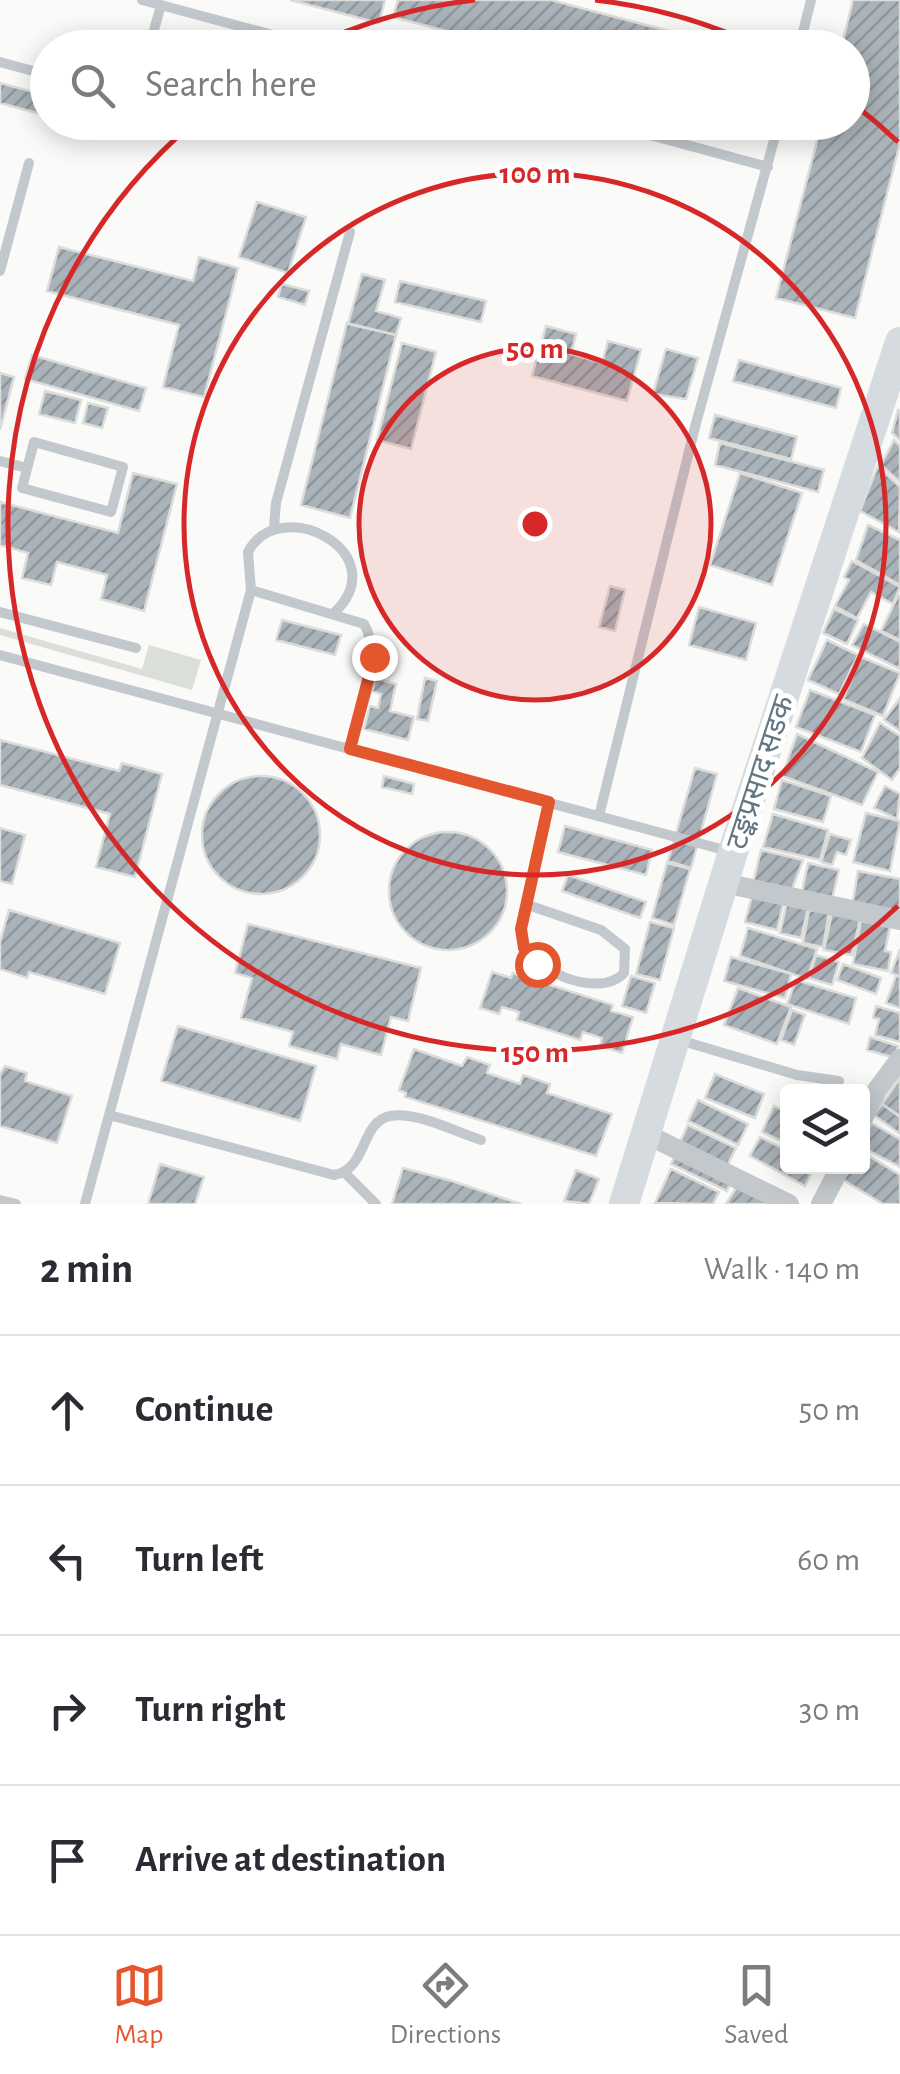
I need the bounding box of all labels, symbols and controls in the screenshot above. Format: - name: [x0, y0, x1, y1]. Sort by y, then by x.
- search box: [30, 30, 870, 140]
- icon: search: [65, 58, 120, 113]
- text: Search here: [145, 66, 317, 104]
- text: 100 m: [500, 159, 570, 189]
- text: 50 m: [506, 334, 564, 364]
- centre of rings: [517, 506, 553, 542]
- route end: [352, 635, 398, 681]
- street label: टङ्कप्रसाद सडक: [722, 691, 800, 853]
- route start: [515, 942, 561, 988]
- text: 150 m: [501, 1038, 569, 1068]
- map controls: [780, 1084, 870, 1174]
- button: layers: [780, 1084, 870, 1174]
- text: 2 min: [40, 1248, 133, 1290]
- text: Walk · 140 m: [704, 1253, 860, 1285]
- icon: ahead: [40, 1383, 95, 1438]
- text: Continue: [135, 1391, 273, 1429]
- text: 50 m: [799, 1394, 860, 1426]
- icon: left: [40, 1533, 95, 1588]
- text: Turn left: [135, 1541, 263, 1579]
- text: 60 m: [797, 1544, 860, 1576]
- icon: right: [40, 1683, 95, 1738]
- text: Turn right: [135, 1691, 285, 1729]
- text: 30 m: [799, 1694, 860, 1726]
- icon: arrive: [40, 1833, 95, 1888]
- text: Arrive at destination: [135, 1841, 446, 1879]
- tab: Map: [112, 1958, 167, 2052]
- tab: Directions: [390, 1958, 501, 2052]
- tab: Saved: [724, 1958, 788, 2052]

